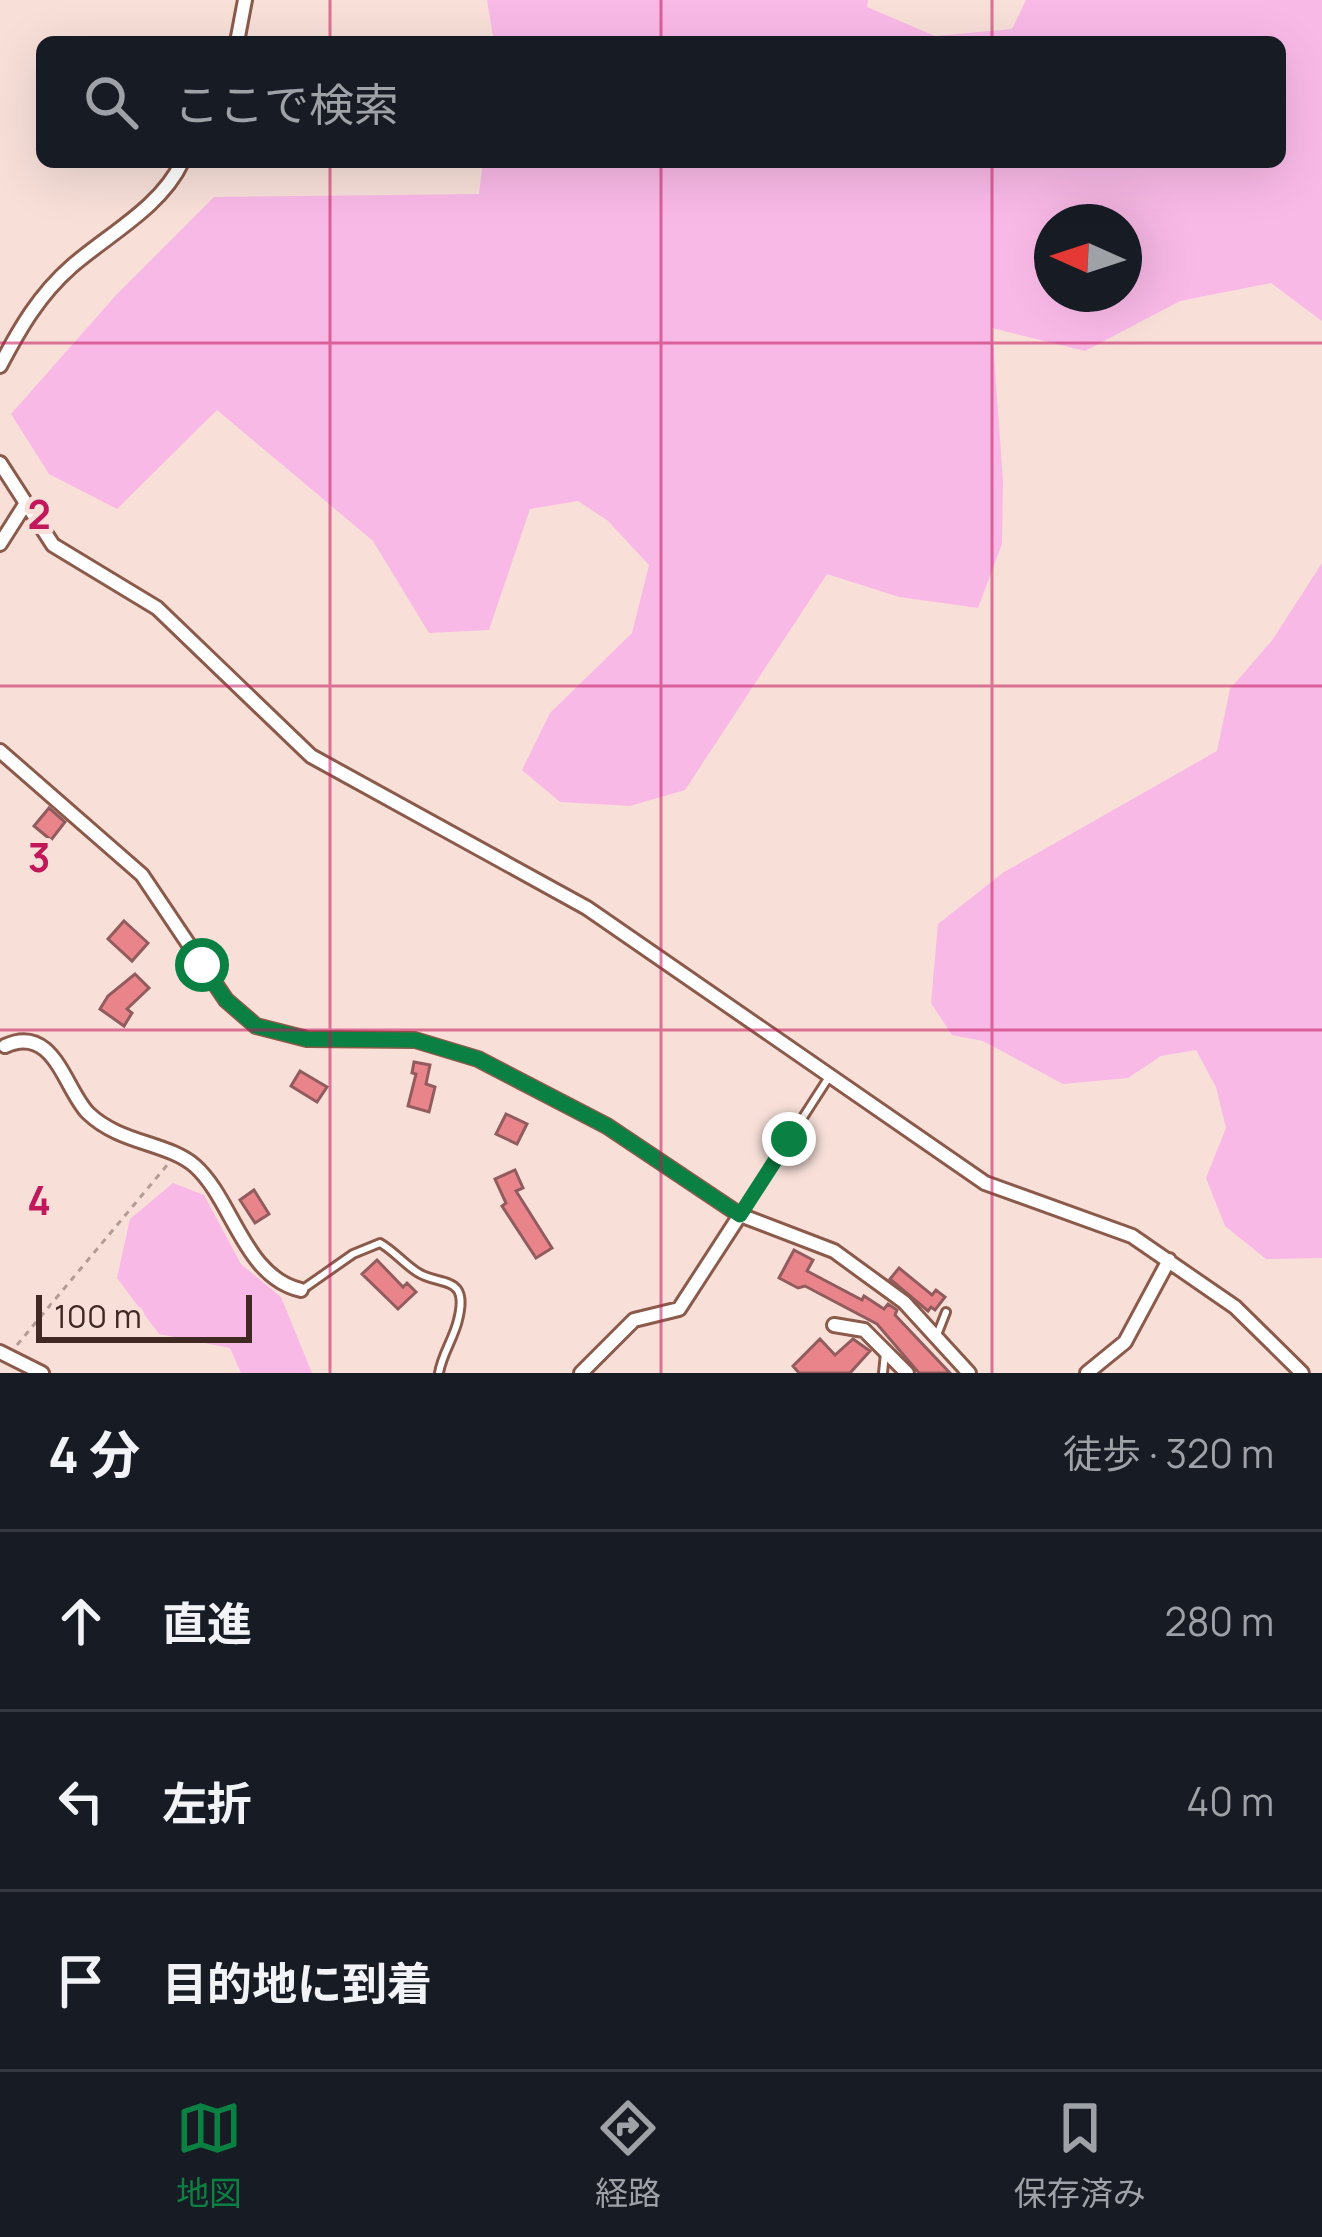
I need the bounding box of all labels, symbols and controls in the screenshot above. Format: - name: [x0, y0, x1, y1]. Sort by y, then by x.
- search box: [36, 36, 1286, 168]
- icon: search: [78, 69, 144, 135]
- text: ここで検索: [174, 73, 399, 135]
- north arrow: [1034, 204, 1142, 312]
- text: 2: [27, 487, 51, 541]
- text: 3: [28, 830, 50, 884]
- route start: [175, 938, 229, 992]
- route end: [762, 1112, 816, 1166]
- text: 4: [27, 1173, 51, 1227]
- scale bar: [36, 1289, 252, 1342]
- text: 100 m: [54, 1293, 142, 1338]
- text: 4 分: [48, 1419, 140, 1488]
- text: 徒歩 · 320 m: [1063, 1426, 1274, 1480]
- icon: ahead: [48, 1588, 114, 1654]
- text: 直進: [162, 1592, 252, 1654]
- text: 280 m: [1164, 1594, 1274, 1648]
- icon: left: [48, 1768, 114, 1834]
- text: 左折: [162, 1772, 252, 1834]
- text: 40 m: [1186, 1774, 1274, 1828]
- icon: arrive: [48, 1948, 114, 2014]
- text: 目的地に到着: [162, 1952, 432, 2014]
- tab: 地図: [176, 2095, 242, 2215]
- tab: 経路: [595, 2095, 661, 2215]
- tab: 保存済み: [1014, 2095, 1146, 2215]

